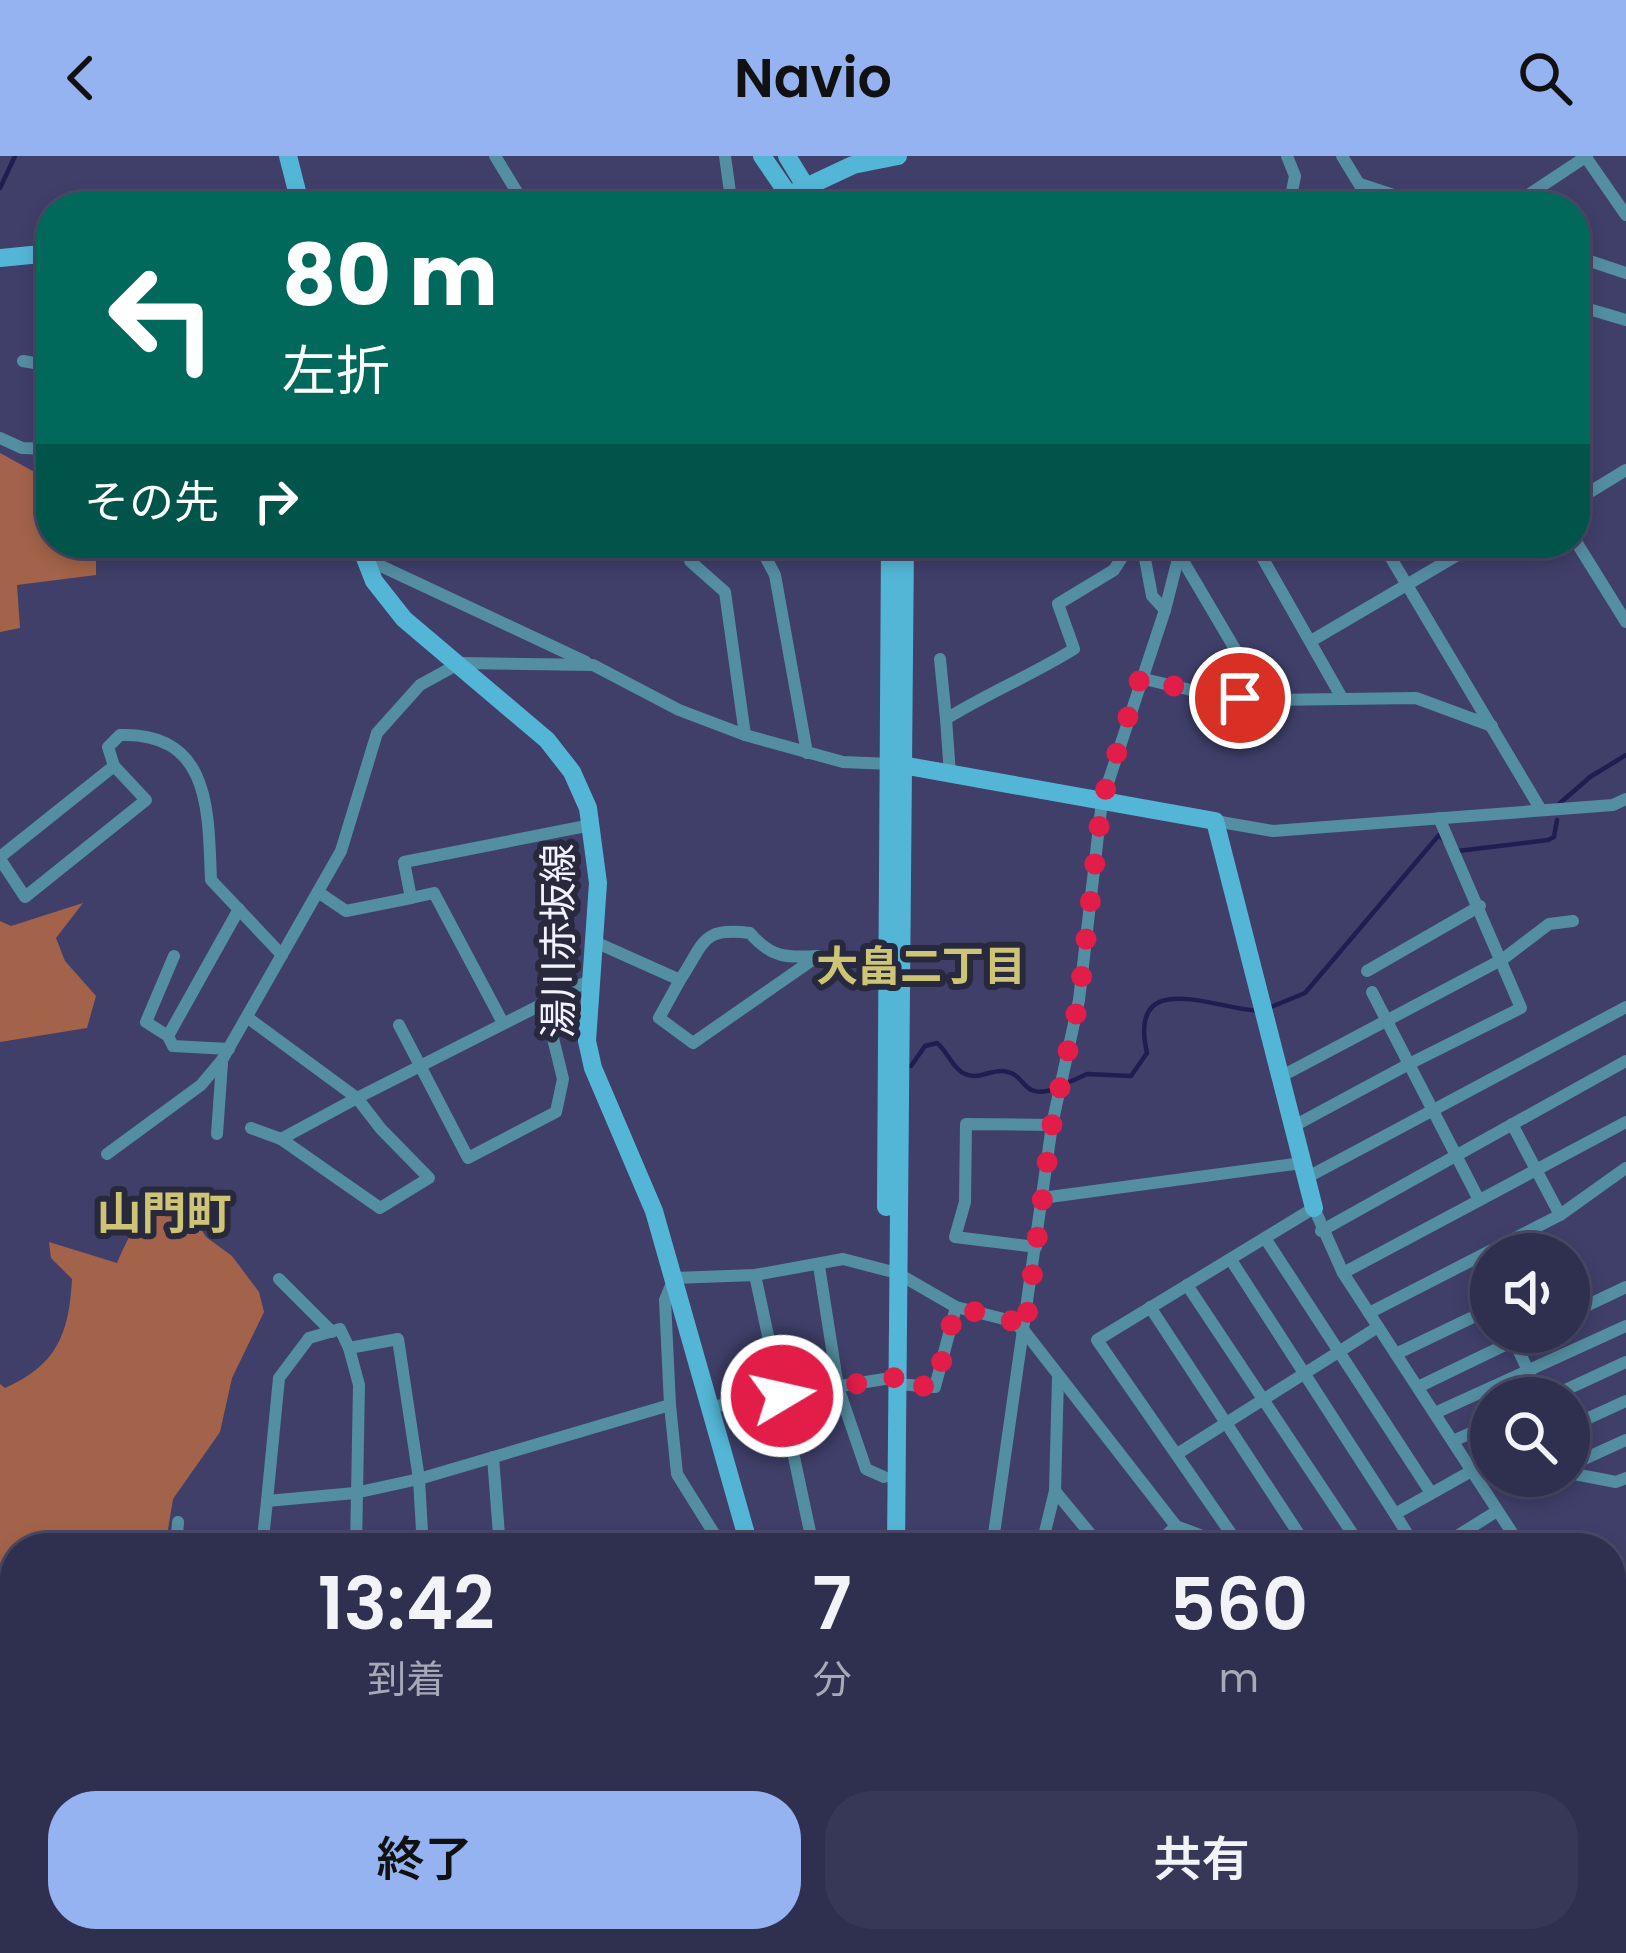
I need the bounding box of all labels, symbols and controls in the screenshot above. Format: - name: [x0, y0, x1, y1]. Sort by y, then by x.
- text: Navio: [734, 40, 892, 116]
- icon: back: [48, 45, 114, 111]
- icon: search: [1512, 45, 1578, 111]
- text: 80 m: [282, 217, 498, 334]
- icon: left: [84, 240, 240, 396]
- text: 左折: [282, 333, 390, 409]
- icon: right: [243, 468, 309, 534]
- text: その先: [84, 471, 219, 534]
- pin: [1189, 647, 1291, 749]
- icon: arrive: [1207, 665, 1273, 731]
- street label: 湯川赤坂線: [531, 843, 586, 1039]
- district label: 大畠二丁目: [816, 937, 1026, 996]
- district label: 山門町: [96, 1182, 232, 1245]
- map controls: [1470, 1233, 1590, 1497]
- button: sound: [1470, 1233, 1590, 1353]
- position arrow: [719, 1333, 845, 1459]
- button: search: [1470, 1377, 1590, 1497]
- text: 13:42: [318, 1553, 495, 1654]
- text: 7: [812, 1553, 852, 1654]
- text: 560: [1169, 1554, 1308, 1655]
- text: m: [1219, 1651, 1259, 1706]
- text: 到着: [367, 1652, 445, 1707]
- text: 分: [813, 1652, 852, 1707]
- button: 終了: [48, 1791, 801, 1929]
- button: 共有: [825, 1791, 1578, 1929]

